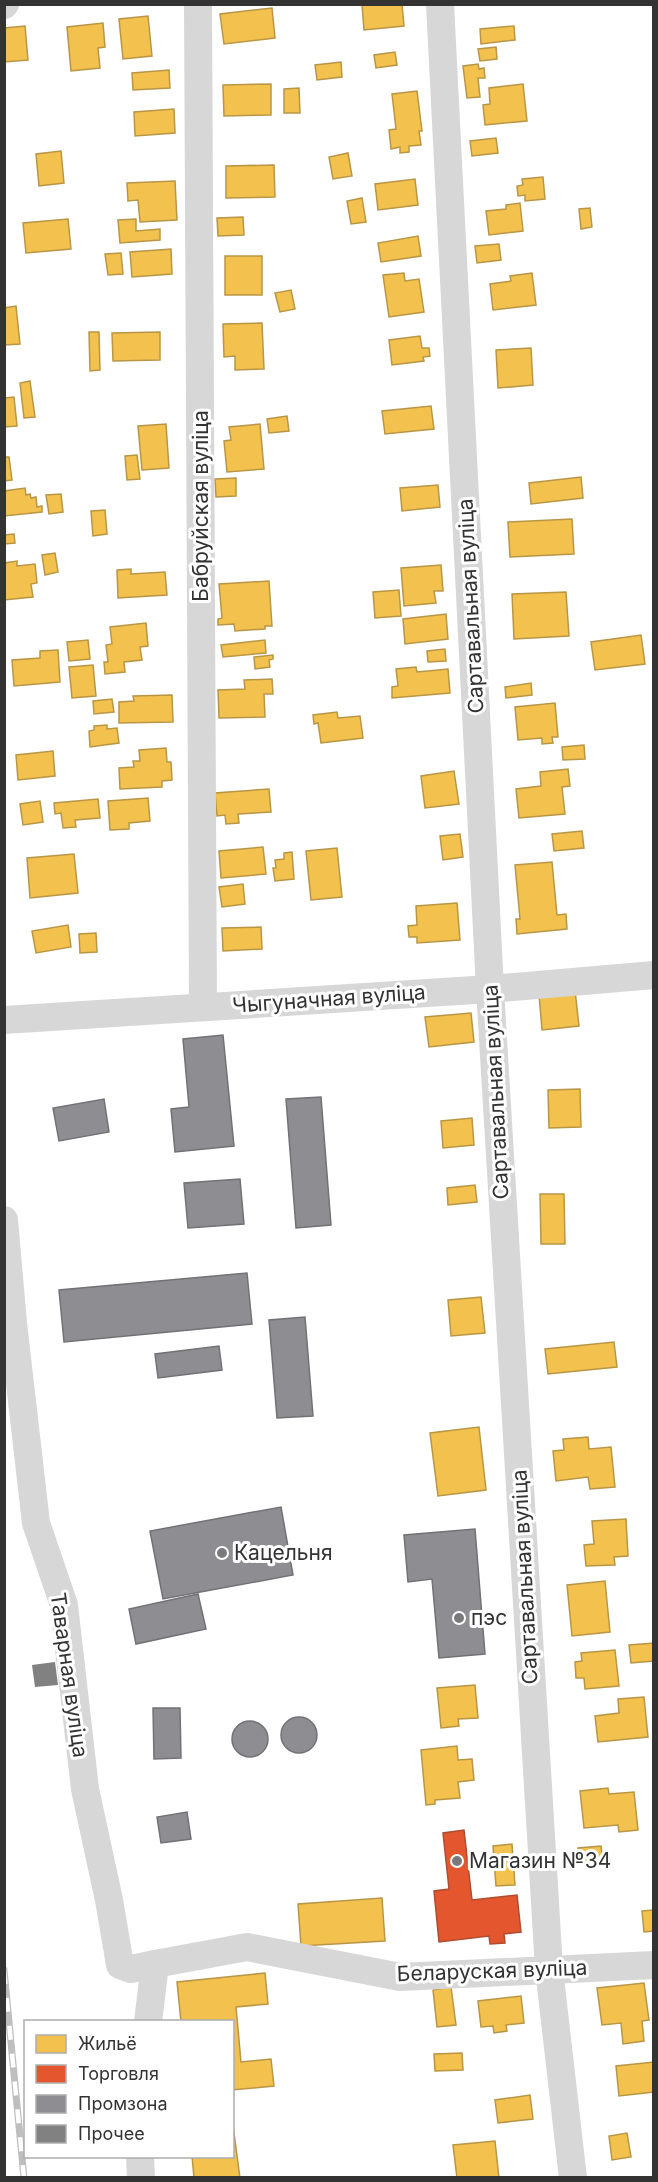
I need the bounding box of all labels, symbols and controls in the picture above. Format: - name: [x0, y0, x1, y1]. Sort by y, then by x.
- street label: Бабруйская вуліца: [188, 410, 213, 602]
- street label: Сартавальная вуліца: [452, 498, 489, 714]
- street label: Чыгуначная вуліца: [231, 979, 426, 1018]
- street label: Сартавальная вуліца: [477, 984, 514, 1200]
- street label: Сартавальная вуліца: [506, 1469, 543, 1685]
- place label: Кацельня: [234, 1540, 333, 1565]
- marker: Кацельня: [215, 1546, 229, 1560]
- street label: Таварная вуліца: [46, 1591, 93, 1759]
- place label: пэс: [471, 1605, 507, 1630]
- marker: пэс: [452, 1611, 466, 1625]
- place label: Магазин №34: [469, 1848, 611, 1873]
- marker: Магазин №34: [450, 1854, 464, 1868]
- street label: Беларуская вуліца: [396, 1955, 588, 1986]
- legend: [24, 2020, 234, 2158]
- text: Жильё: [78, 2033, 137, 2054]
- text: Торговля: [78, 2063, 159, 2084]
- text: Промзона: [78, 2093, 168, 2114]
- text: Прочее: [78, 2123, 145, 2144]

